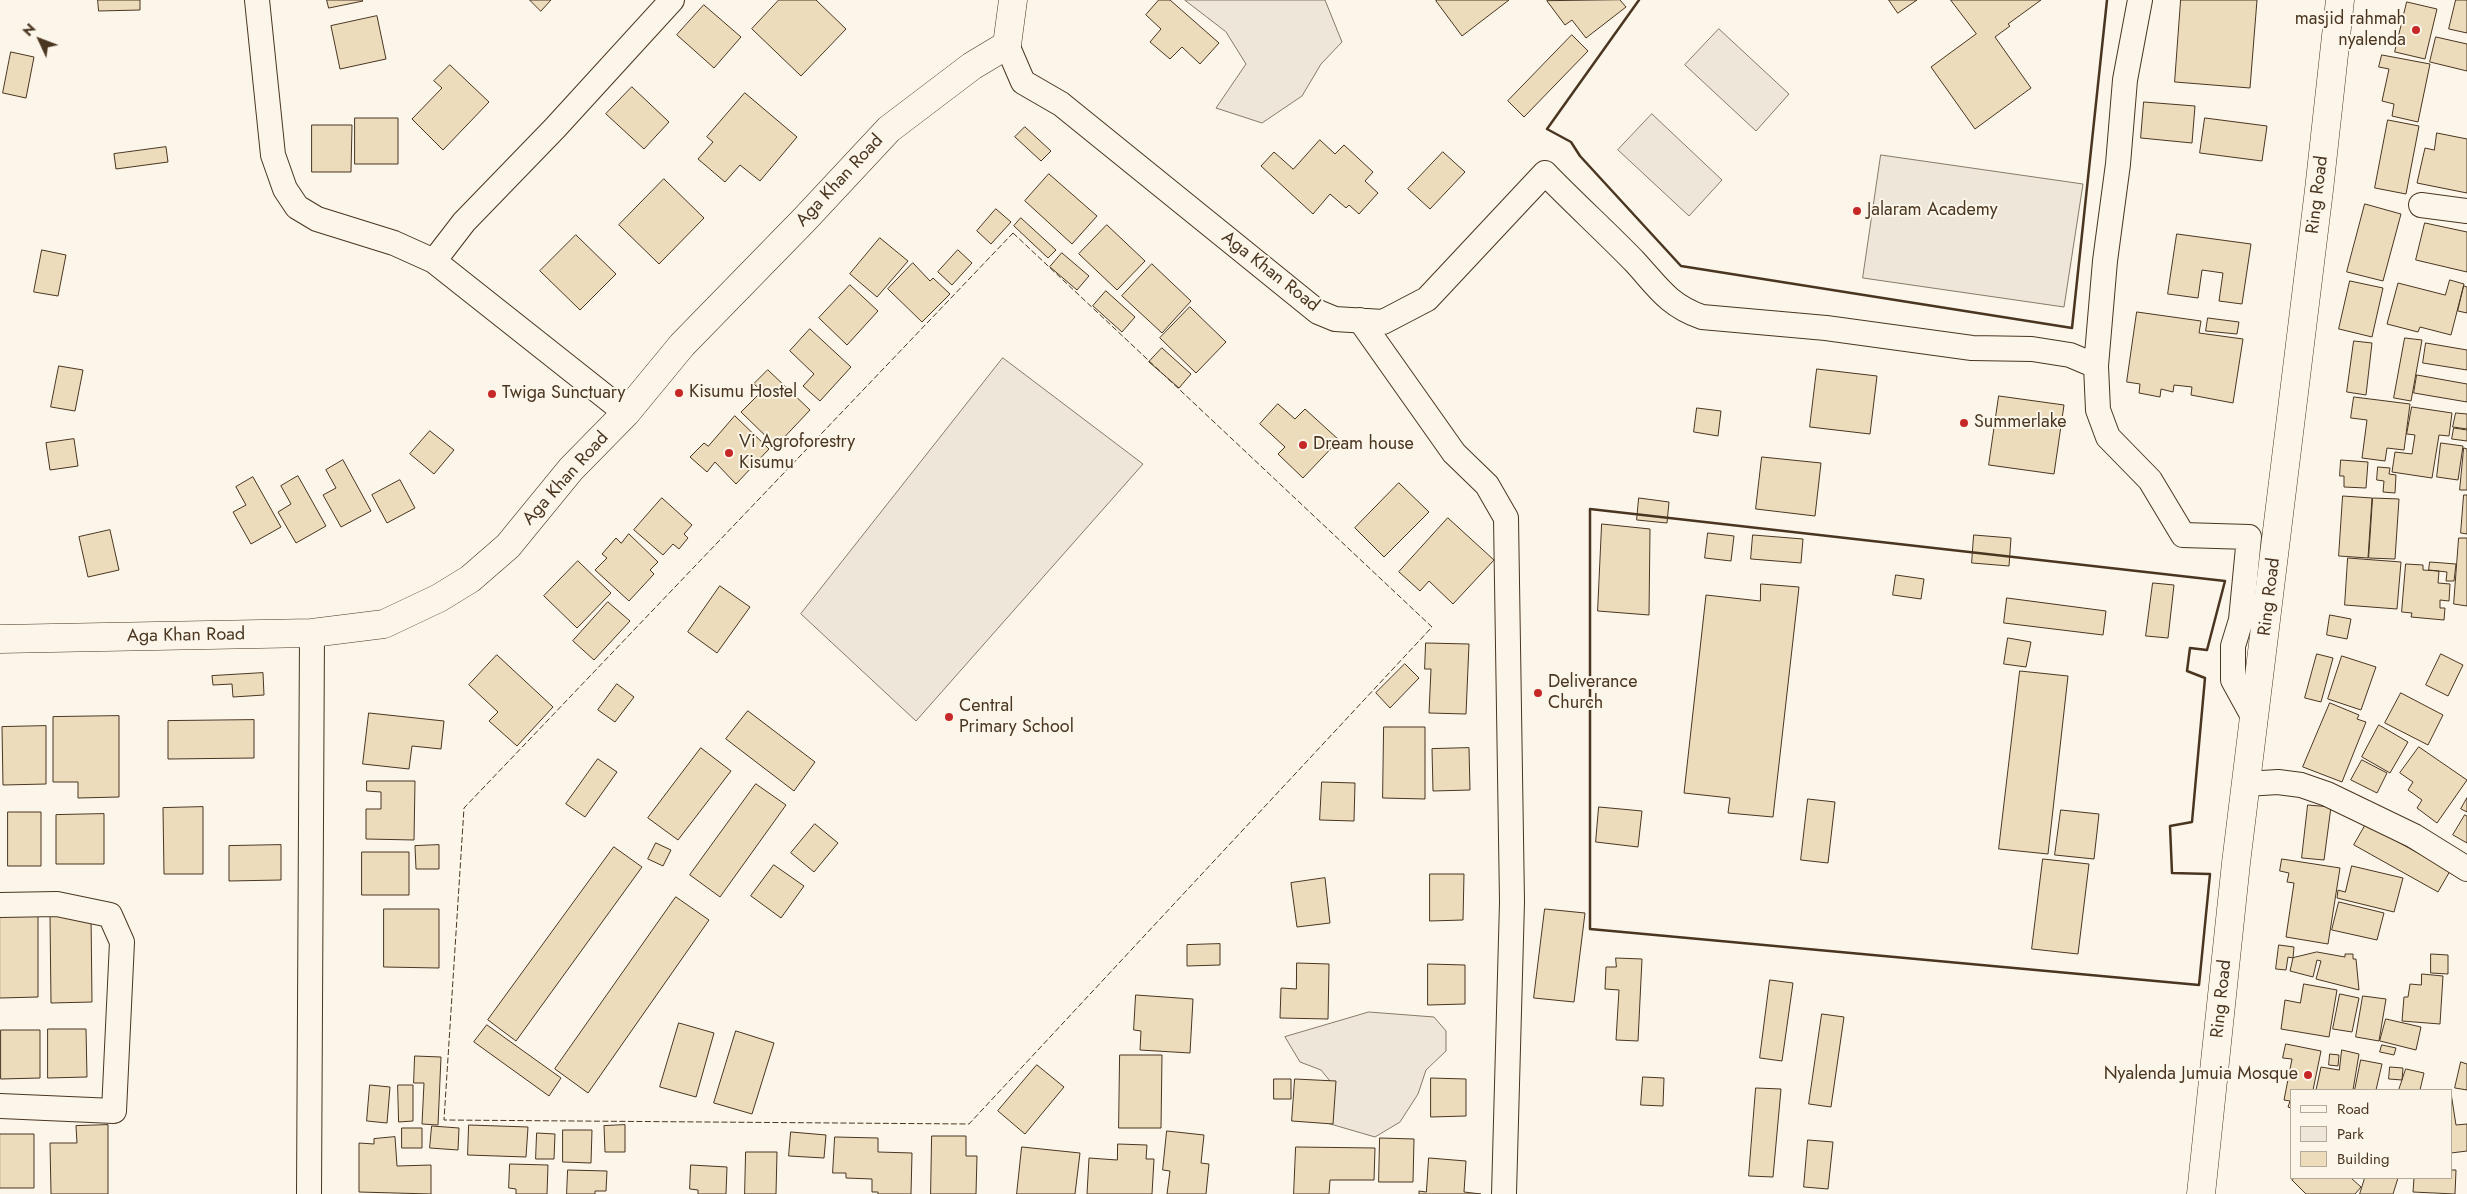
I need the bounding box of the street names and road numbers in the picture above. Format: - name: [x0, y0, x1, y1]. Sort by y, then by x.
- street label: Aga Khan Road: [792, 130, 888, 232]
- street label: Ring Road: [2302, 155, 2334, 235]
- street label: Aga Khan Road: [1217, 227, 1323, 317]
- street label: Aga Khan Road: [518, 428, 614, 530]
- street label: Ring Road: [2254, 557, 2286, 637]
- street label: Aga Khan Road: [127, 624, 245, 648]
- street label: Ring Road: [2207, 959, 2237, 1039]

